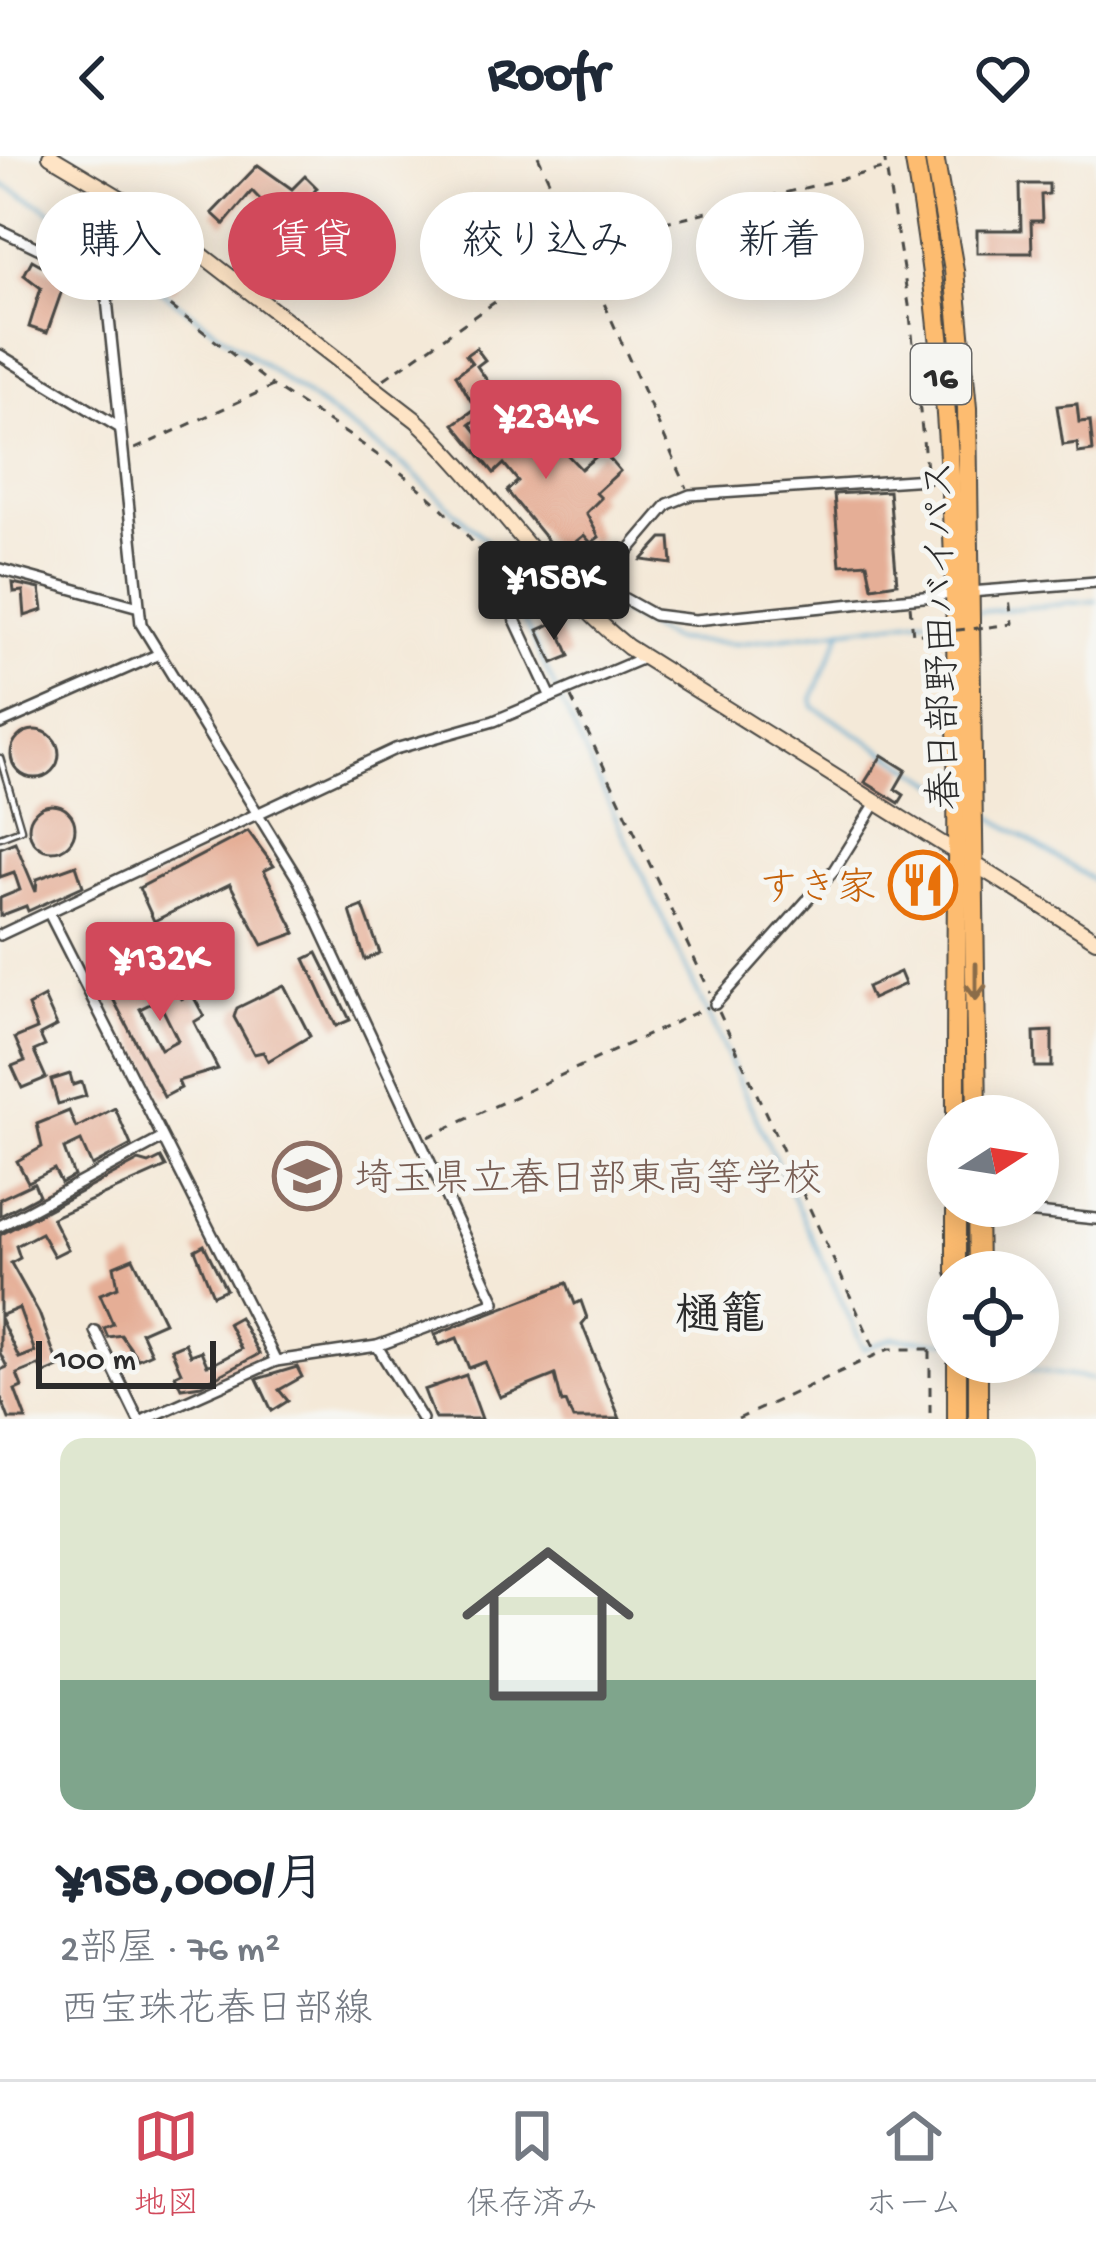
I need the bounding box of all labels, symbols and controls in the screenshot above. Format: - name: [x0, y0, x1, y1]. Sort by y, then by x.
- icon: back: [60, 45, 126, 111]
- icon: heart: [970, 45, 1036, 111]
- text: Roofr: [488, 46, 608, 110]
- chip: 購入: [36, 192, 204, 300]
- chip: 賃貸: [228, 192, 396, 300]
- chip: 絞り込み: [420, 192, 672, 300]
- chip: 新着: [696, 192, 864, 300]
- road number: 16: [911, 344, 971, 404]
- pin: ¥234K: [462, 380, 630, 482]
- text: ¥234K: [497, 396, 595, 442]
- street label: 春日部野田バイパス: [917, 459, 972, 810]
- pin: ¥158K: [470, 541, 638, 643]
- text: ¥158K: [505, 557, 603, 603]
- restaurant icon: すき家: [888, 850, 958, 920]
- place label: すき家: [759, 867, 876, 915]
- pin: ¥132K: [76, 922, 244, 1024]
- text: ¥132K: [113, 938, 207, 984]
- one-way arrow: [965, 962, 987, 1001]
- north arrow: [927, 1095, 1059, 1227]
- map controls: [927, 1095, 1059, 1383]
- school or university icon: 埼玉県立春日部東高等学校: [272, 1141, 342, 1211]
- place label: 埼玉県立春日部東高等学校: [354, 1157, 822, 1206]
- button: locate: [927, 1251, 1059, 1383]
- district label: 樋籠: [675, 1290, 765, 1346]
- scale bar: [36, 1335, 216, 1388]
- text: 100 m: [54, 1343, 136, 1381]
- icon: home: [440, 1516, 656, 1732]
- text: ¥158,000/月: [60, 1854, 325, 1914]
- text: 2部屋 · 76 m²: [60, 1929, 280, 1975]
- text: 西宝珠花春日部線: [60, 1990, 372, 2036]
- tab: 地図: [133, 2103, 199, 2226]
- tab: 保存済み: [466, 2103, 598, 2226]
- tab: ホーム: [865, 2103, 963, 2226]

